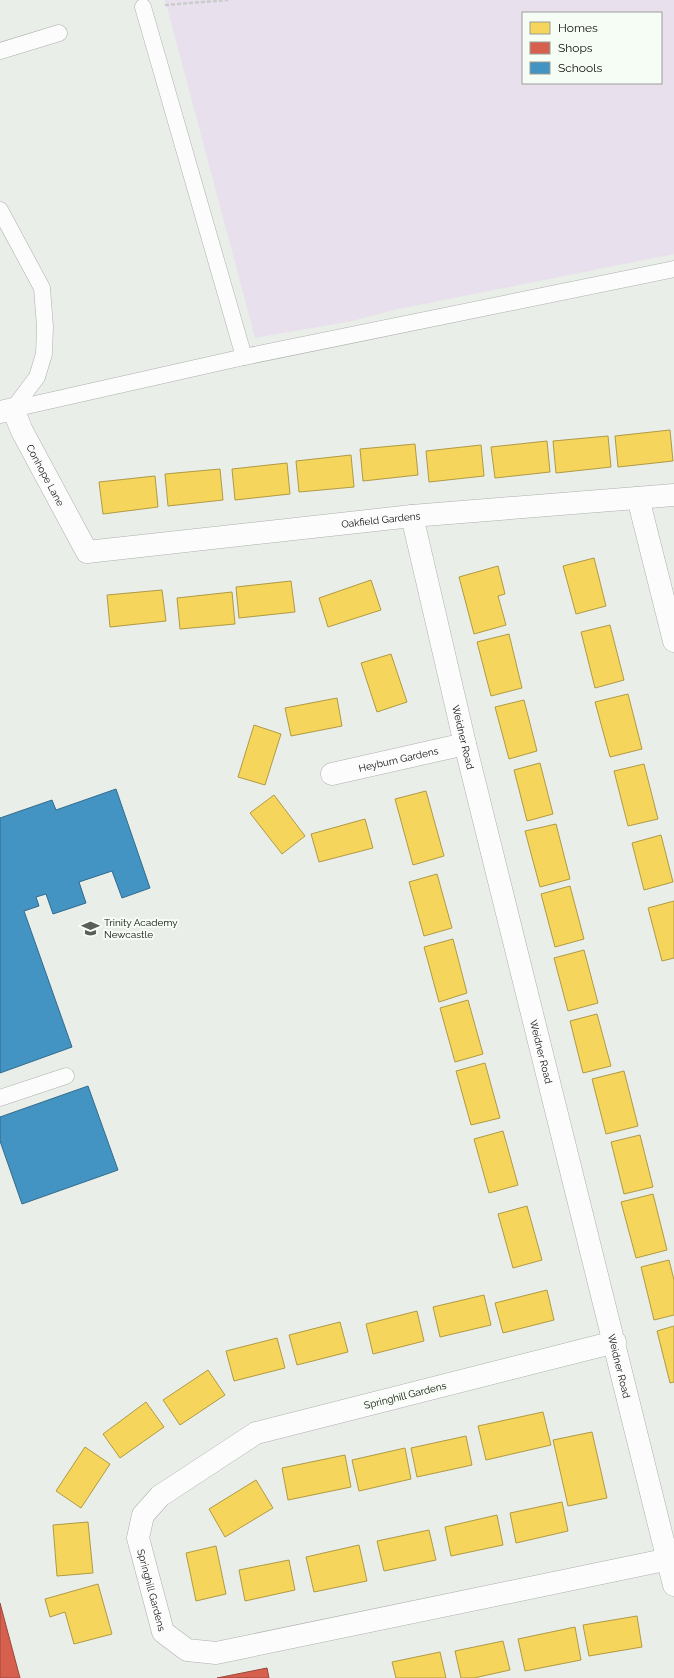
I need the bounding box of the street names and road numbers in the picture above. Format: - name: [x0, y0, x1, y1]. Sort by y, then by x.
- street label: Conhope Lane: [24, 443, 66, 508]
- street label: Oakfield Gardens: [341, 510, 421, 530]
- street label: Weidner Road: [450, 704, 476, 770]
- street label: Heyburn Gardens: [358, 745, 439, 774]
- street label: Weidner Road: [528, 1018, 554, 1085]
- street label: Weidner Road: [606, 1333, 632, 1399]
- street label: Springhill Gardens: [363, 1380, 448, 1411]
- street label: Springhill Gardens: [135, 1548, 168, 1633]

